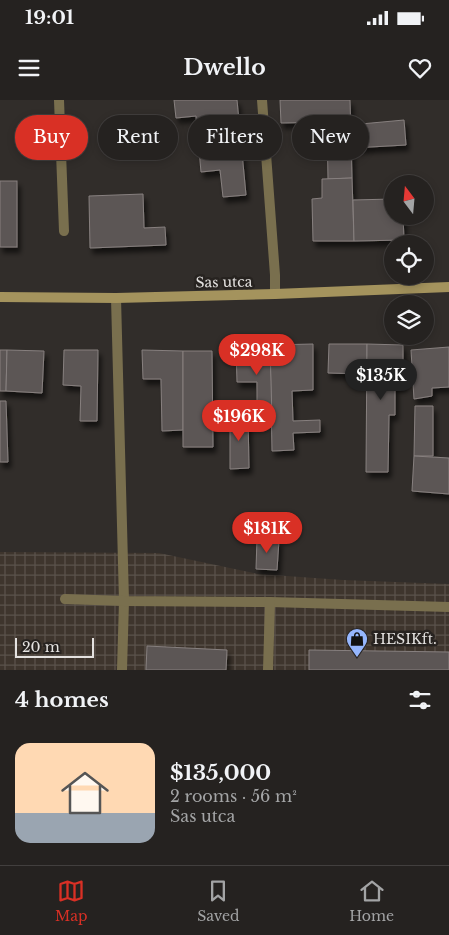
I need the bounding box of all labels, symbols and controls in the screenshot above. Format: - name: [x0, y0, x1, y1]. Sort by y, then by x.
- text: 19:01: [25, 6, 74, 29]
- icon: menu: [15, 54, 43, 82]
- text: Dwello: [183, 54, 266, 81]
- icon: heart: [406, 54, 434, 82]
- chip: Buy: [15, 115, 88, 160]
- chip: Rent: [98, 115, 178, 160]
- chip: Filters: [188, 115, 282, 160]
- chip: New: [292, 115, 369, 160]
- north arrow: [384, 175, 434, 225]
- map controls: [384, 175, 434, 345]
- button: locate: [384, 235, 434, 285]
- street label: Sas utca: [195, 272, 253, 291]
- button: layers: [384, 295, 434, 345]
- pin: $298K: [222, 334, 292, 376]
- text: $298K: [230, 340, 284, 360]
- pin: $135K: [346, 358, 416, 401]
- text: $135K: [356, 365, 406, 385]
- pin: $196K: [204, 400, 274, 442]
- text: $196K: [213, 406, 265, 426]
- pin: $181K: [232, 512, 302, 554]
- text: $181K: [243, 518, 291, 538]
- shop icon: HESIKft.: [345, 627, 369, 658]
- place label: HESIKft.: [373, 630, 437, 648]
- scale bar: [15, 635, 94, 658]
- text: 20 m: [22, 638, 60, 656]
- icon: filters: [406, 686, 434, 714]
- text: 4 homes: [15, 687, 109, 713]
- text: $135,000: [170, 760, 271, 786]
- icon: home: [55, 763, 115, 823]
- text: 2 rooms · 56 m²: [170, 786, 297, 806]
- text: Sas utca: [170, 806, 235, 826]
- tab: Map: [55, 877, 87, 925]
- tab: Saved: [197, 877, 239, 925]
- tab: Home: [349, 877, 394, 925]

